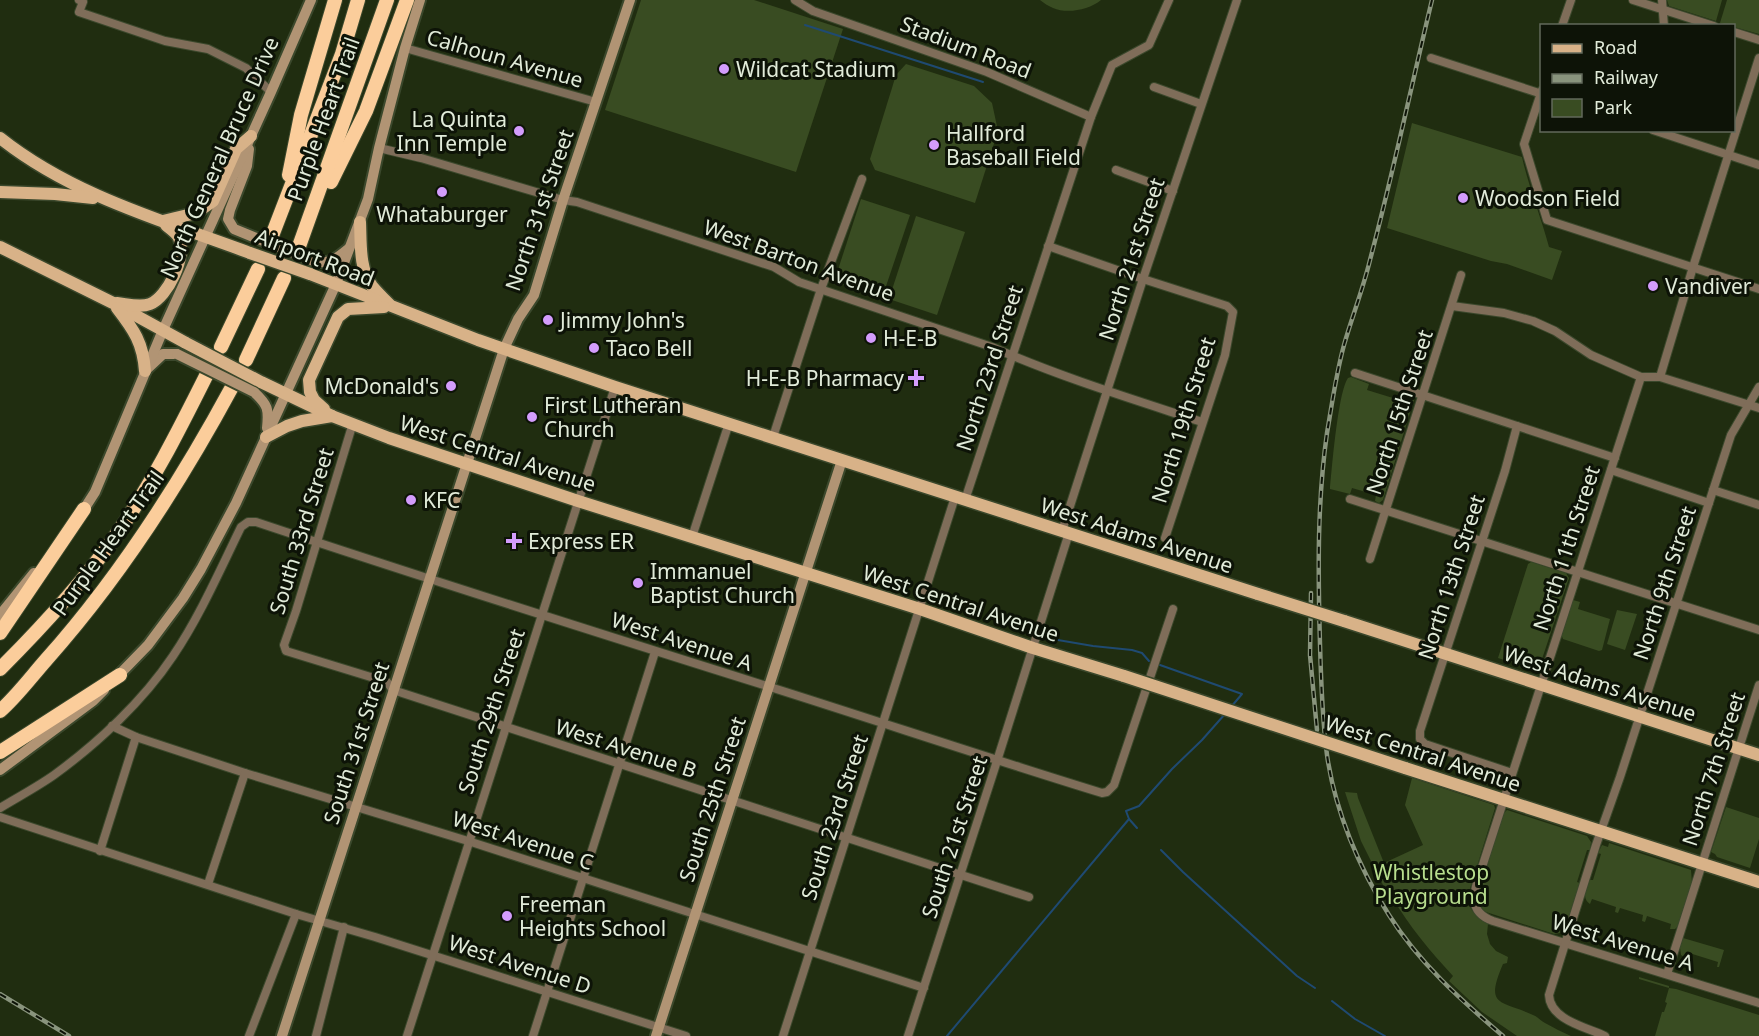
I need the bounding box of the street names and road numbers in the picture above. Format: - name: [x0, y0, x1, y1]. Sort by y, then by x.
- street label: Stadium Road: [897, 9, 1035, 85]
- street label: Calhoun Avenue: [424, 22, 586, 94]
- street label: North General Bruce Drive: [153, 32, 285, 282]
- street label: Purple Heart Trail: [280, 33, 366, 205]
- street label: North 31st Street: [498, 125, 580, 295]
- street label: North 21st Street: [1092, 174, 1171, 344]
- street label: West Barton Avenue: [700, 213, 898, 307]
- street label: Airport Road: [251, 221, 379, 293]
- street label: North 23rd Street: [949, 281, 1029, 454]
- street label: North 15th Street: [1359, 325, 1439, 498]
- street label: North 19th Street: [1144, 333, 1222, 506]
- street label: West Central Avenue: [396, 408, 600, 498]
- street label: South 33rd Street: [262, 444, 340, 618]
- street label: North 11th Street: [1526, 461, 1606, 634]
- street label: Purple Heart Trail: [46, 465, 170, 621]
- street label: North 13th Street: [1411, 490, 1491, 663]
- street label: West Adams Avenue: [1037, 491, 1237, 579]
- street label: North 9th Street: [1626, 502, 1702, 663]
- street label: West Central Avenue: [859, 558, 1063, 648]
- street label: West Avenue A: [608, 605, 757, 677]
- street label: South 29th Street: [451, 625, 531, 797]
- street label: West Adams Avenue: [1500, 639, 1700, 727]
- street label: South 31st Street: [317, 658, 396, 828]
- street label: North 7th Street: [1675, 688, 1751, 849]
- street label: West Central Avenue: [1321, 708, 1525, 798]
- street label: West Avenue B: [552, 712, 700, 784]
- street label: South 25th Street: [672, 713, 752, 885]
- street label: South 23rd Street: [794, 730, 874, 903]
- street label: South 21st Street: [915, 752, 994, 922]
- street label: West Avenue C: [449, 804, 597, 876]
- street label: West Avenue A: [1549, 907, 1698, 977]
- street label: West Avenue D: [445, 928, 595, 1000]

